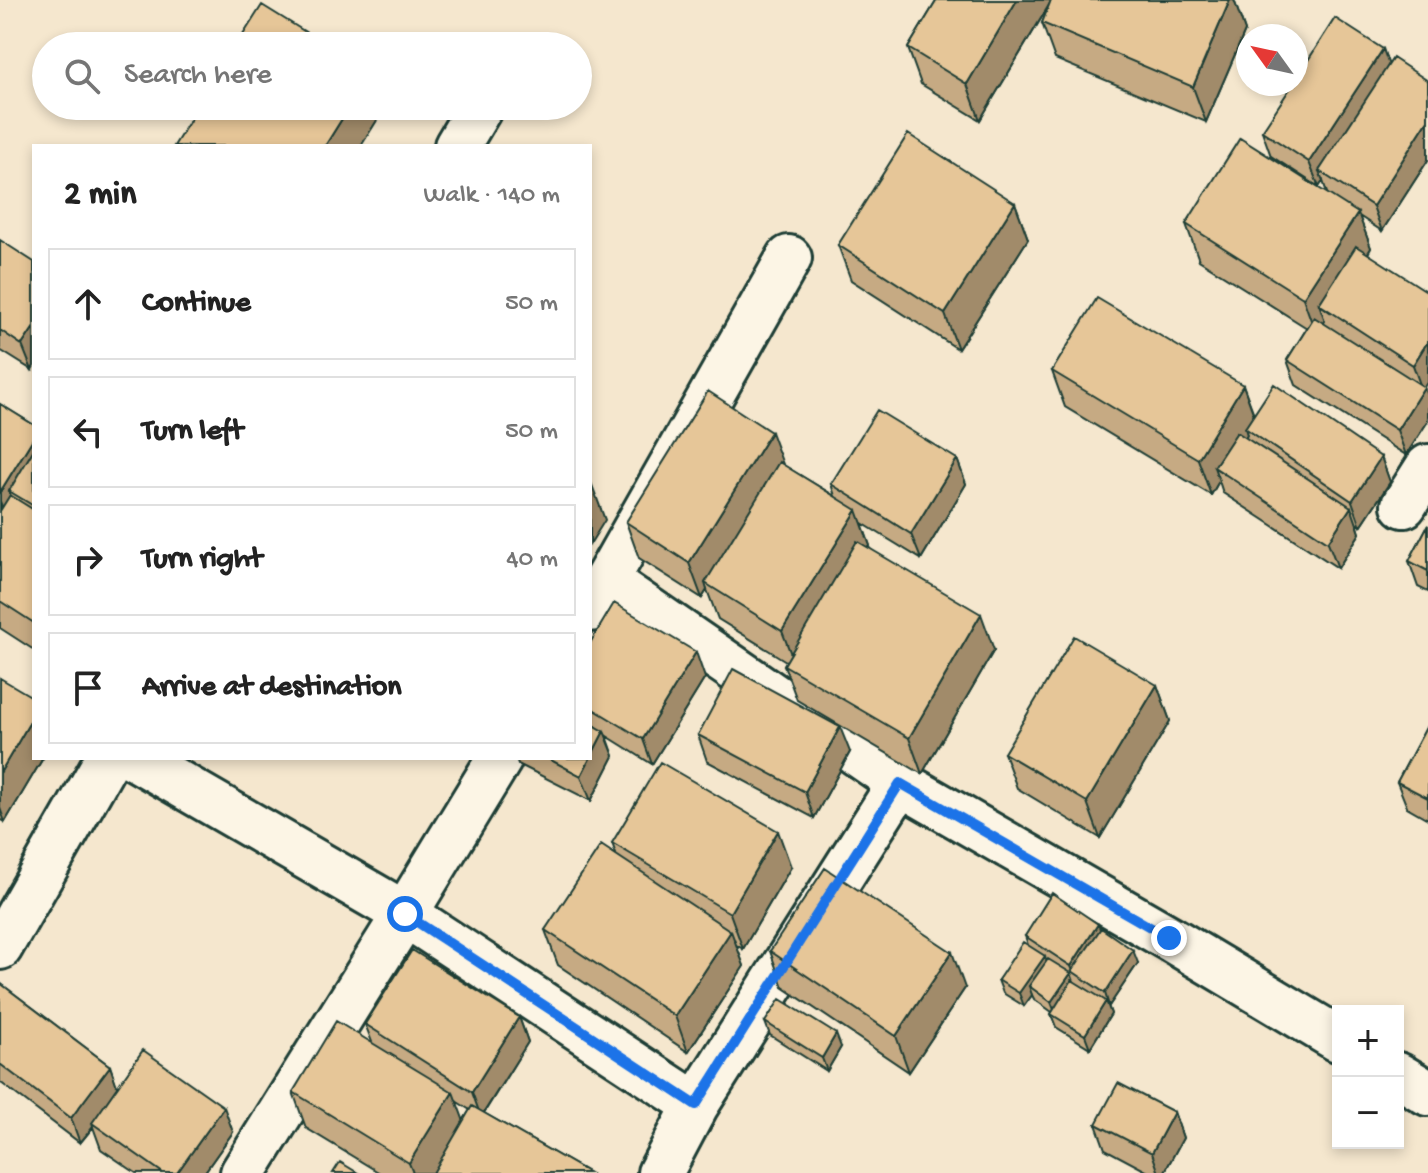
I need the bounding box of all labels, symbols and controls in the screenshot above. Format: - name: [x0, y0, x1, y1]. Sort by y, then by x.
- north arrow: [1236, 24, 1308, 96]
- search box: [32, 32, 592, 120]
- icon: search: [60, 54, 104, 98]
- text: Search here: [124, 59, 272, 94]
- text: 2 min: [64, 176, 136, 216]
- text: Walk · 140 m: [423, 181, 560, 212]
- icon: ahead: [66, 282, 110, 326]
- text: Continue: [142, 287, 251, 322]
- text: 50 m: [505, 289, 558, 320]
- icon: left: [66, 410, 110, 454]
- text: Turn left: [142, 415, 243, 450]
- text: 50 m: [505, 417, 558, 448]
- icon: right: [66, 538, 110, 582]
- text: Turn right: [142, 543, 262, 578]
- text: 40 m: [506, 545, 558, 576]
- icon: arrive: [66, 666, 110, 710]
- text: Arrive at destination: [142, 671, 402, 706]
- route start: [387, 896, 423, 932]
- route end: [1151, 920, 1187, 956]
- map controls: [1332, 1005, 1404, 1149]
- button: +: [1332, 1005, 1404, 1077]
- button: −: [1332, 1077, 1404, 1149]

